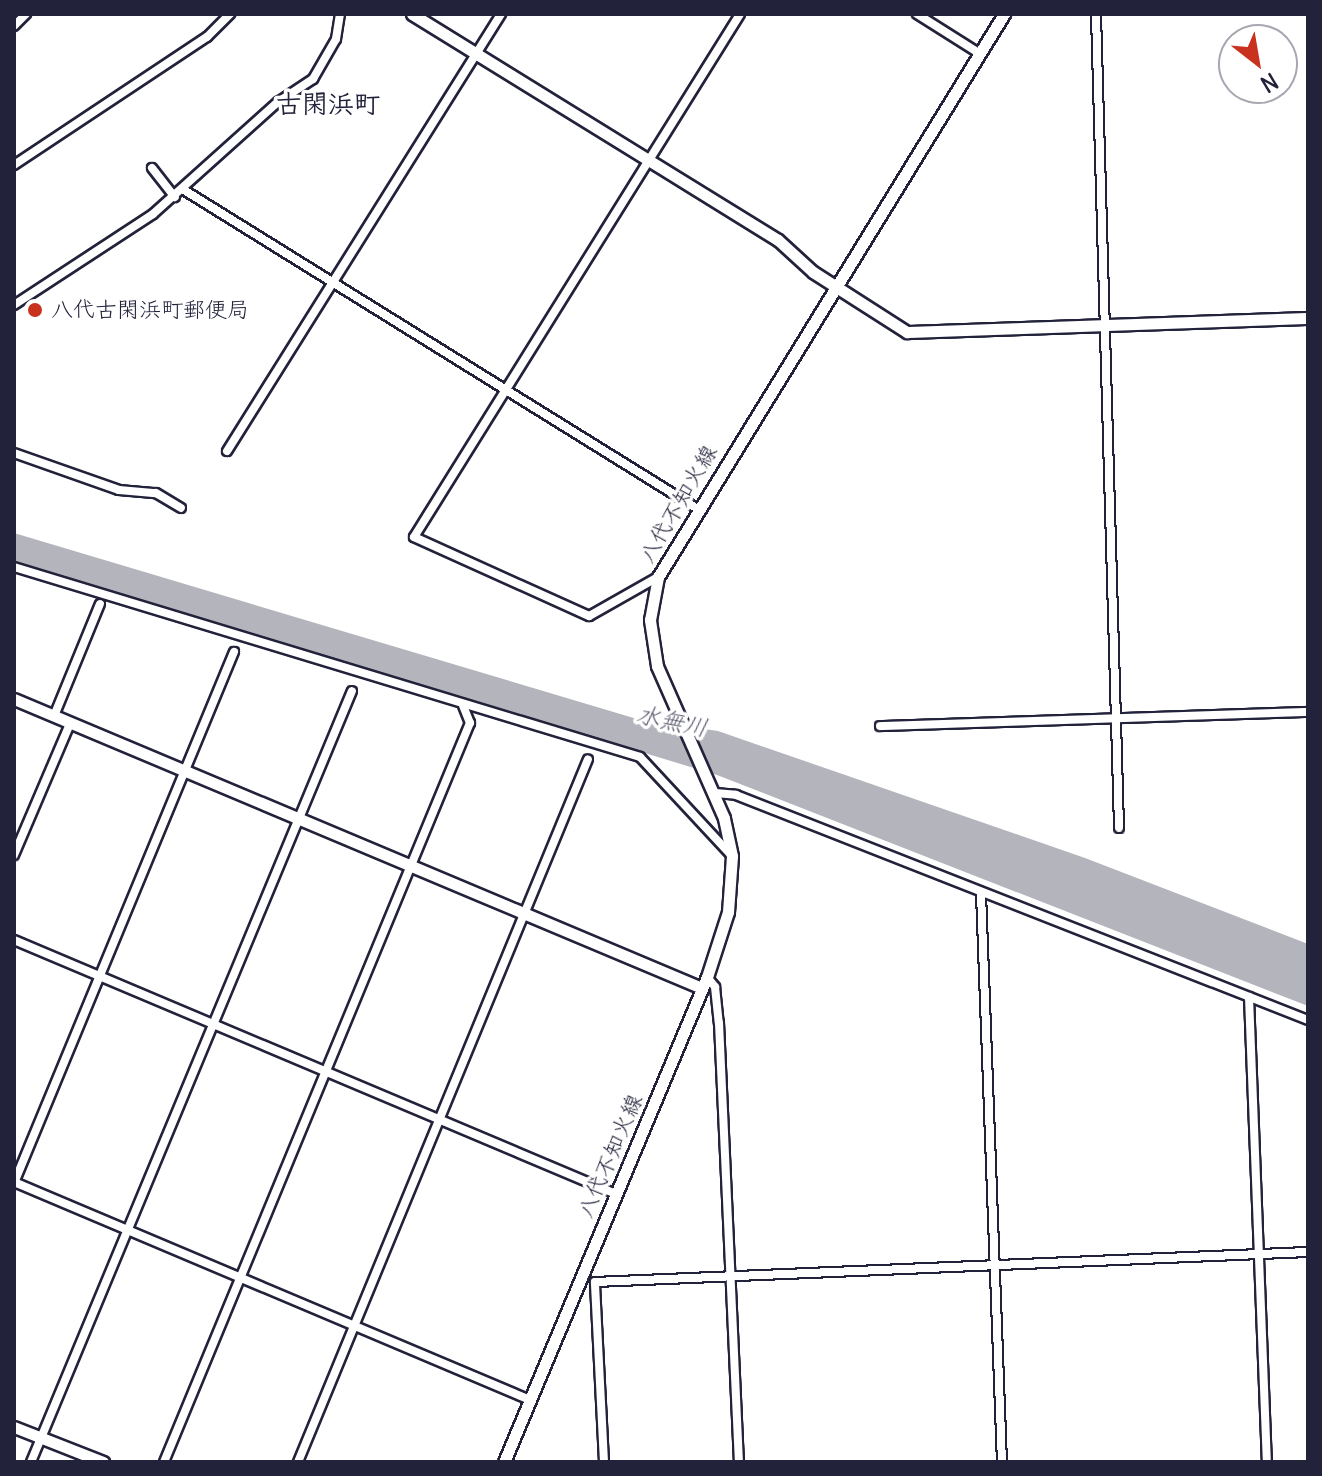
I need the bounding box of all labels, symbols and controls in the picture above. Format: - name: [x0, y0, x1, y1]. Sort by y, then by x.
- north arrow: [1218, 24, 1298, 104]
- text: N: [1256, 67, 1283, 99]
- district label: 古閑浜町: [276, 88, 380, 120]
- place label: 八代古閑浜町郵便局: [51, 297, 249, 323]
- marker: 八代古閑浜町郵便局: [26, 301, 44, 319]
- street label: 八代不知火線: [634, 440, 722, 568]
- water label: 水無川: [634, 699, 710, 743]
- street label: 八代不知火線: [572, 1090, 648, 1222]

